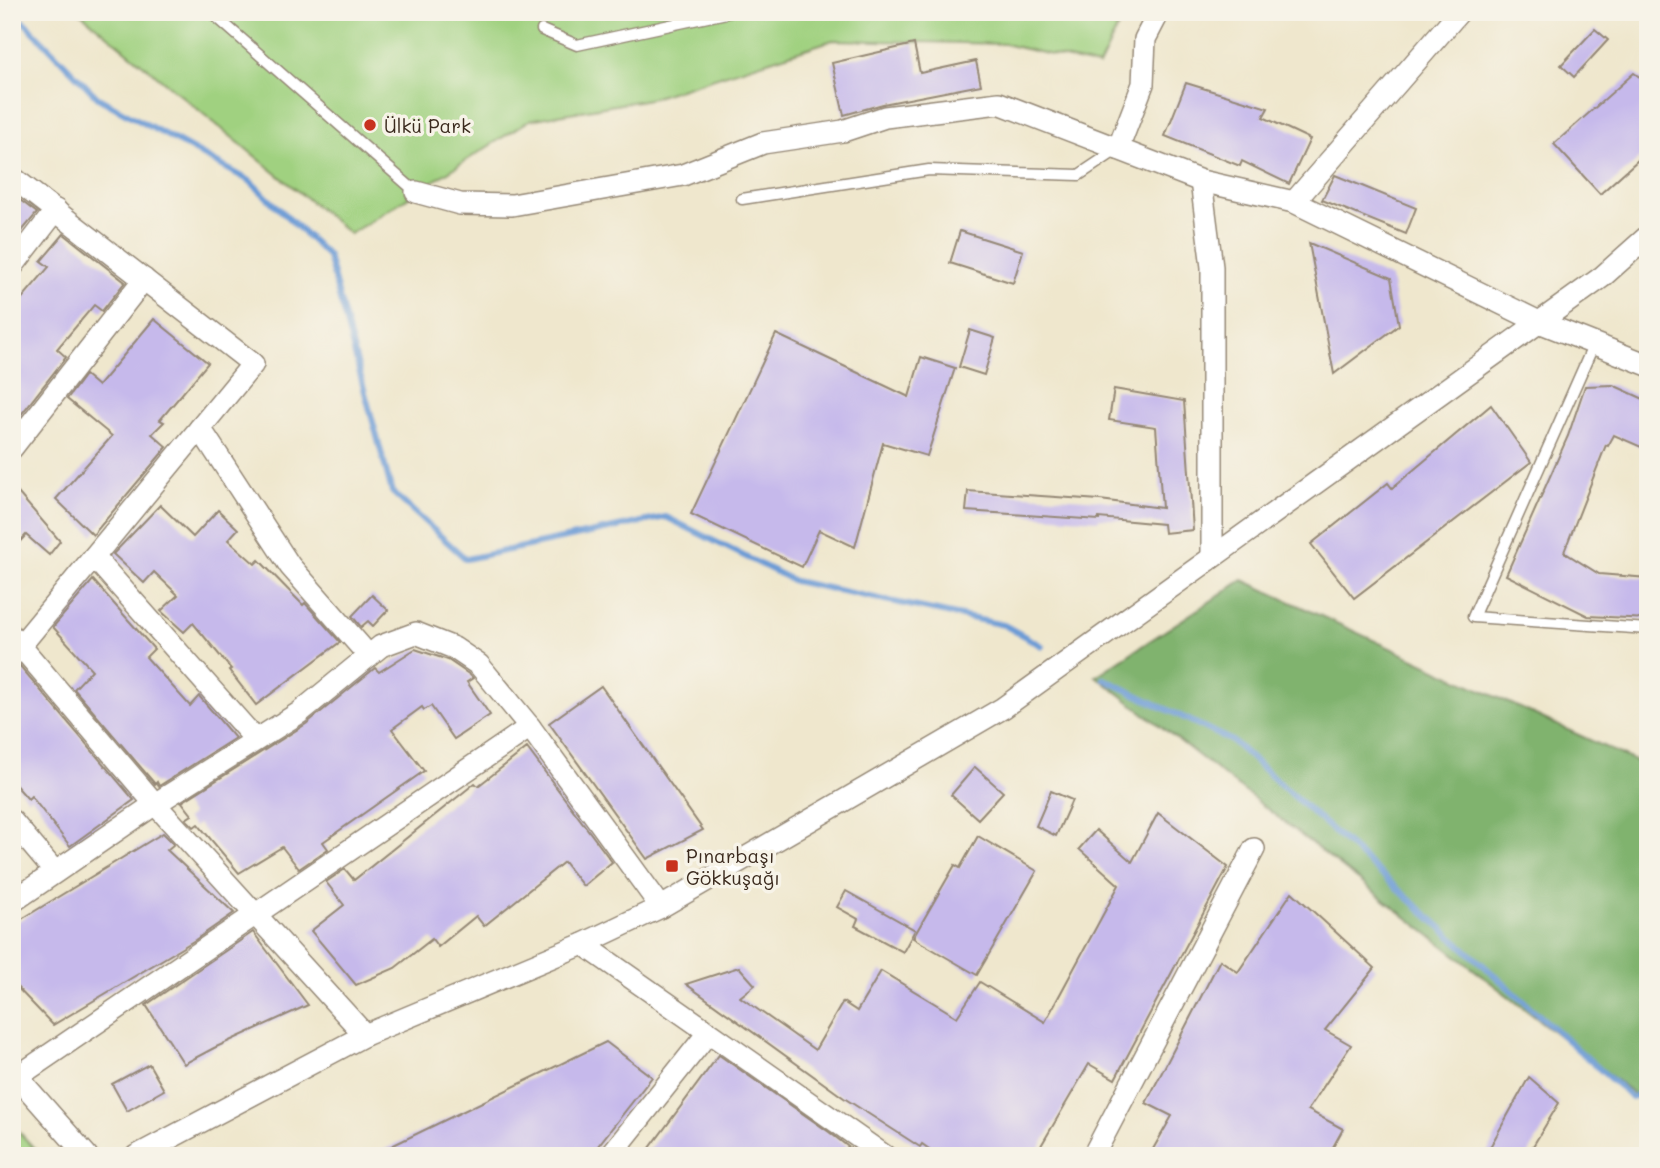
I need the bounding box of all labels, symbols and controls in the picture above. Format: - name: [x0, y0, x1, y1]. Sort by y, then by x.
- place label: Ülkü Park: [384, 113, 471, 138]
- marker: Ülkü Park: [362, 117, 378, 133]
- place label: Pınarbaşı Gökkuşağı: [686, 843, 780, 890]
- marker: Pınarbaşı Gökkuşağı: [664, 858, 680, 874]

